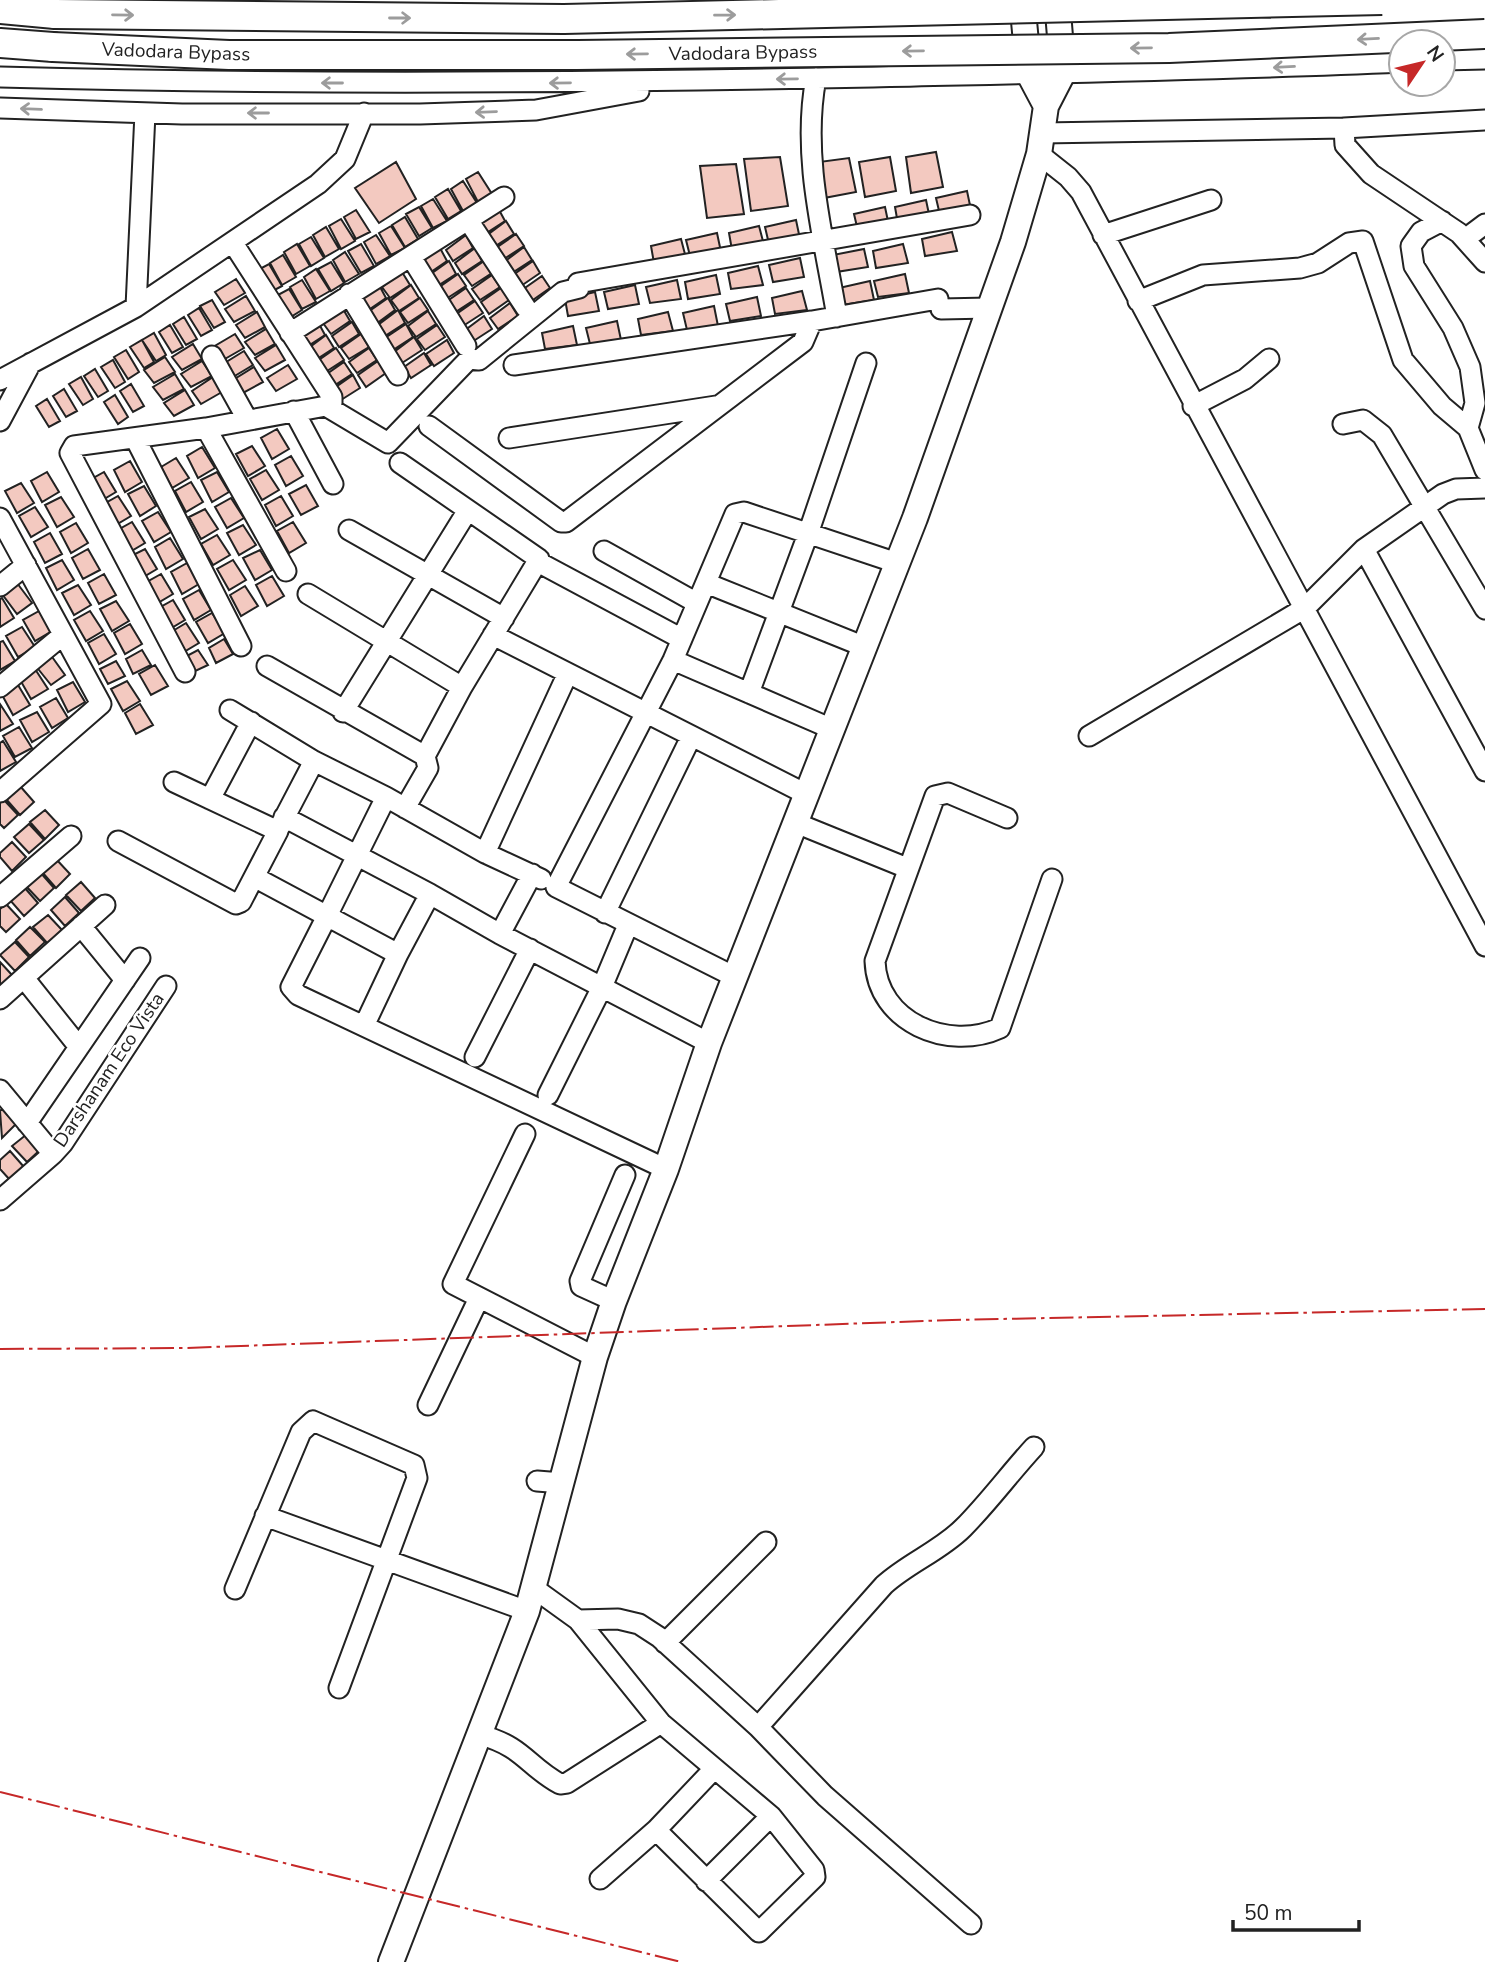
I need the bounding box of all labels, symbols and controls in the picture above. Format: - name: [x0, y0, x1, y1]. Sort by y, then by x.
- one-way arrow: [111, 9, 134, 22]
- one-way arrow: [713, 9, 736, 22]
- one-way arrow: [388, 11, 411, 25]
- north arrow: [1387, 28, 1457, 98]
- one-way arrow: [1357, 33, 1380, 46]
- street label: Vadodara Bypass: [100, 36, 251, 68]
- street label: Vadodara Bypass: [668, 39, 817, 67]
- one-way arrow: [1129, 41, 1152, 55]
- text: N: [1420, 41, 1450, 67]
- one-way arrow: [902, 44, 925, 58]
- one-way arrow: [625, 47, 648, 61]
- one-way arrow: [1273, 61, 1296, 74]
- one-way arrow: [776, 72, 799, 85]
- one-way arrow: [321, 76, 344, 90]
- one-way arrow: [548, 77, 571, 90]
- one-way arrow: [19, 102, 42, 115]
- one-way arrow: [474, 105, 497, 118]
- one-way arrow: [247, 107, 270, 120]
- street label: Darshanam Eco Vista: [48, 988, 170, 1152]
- scale bar: [1233, 1888, 1359, 1932]
- text: 50 m: [1244, 1899, 1293, 1927]

